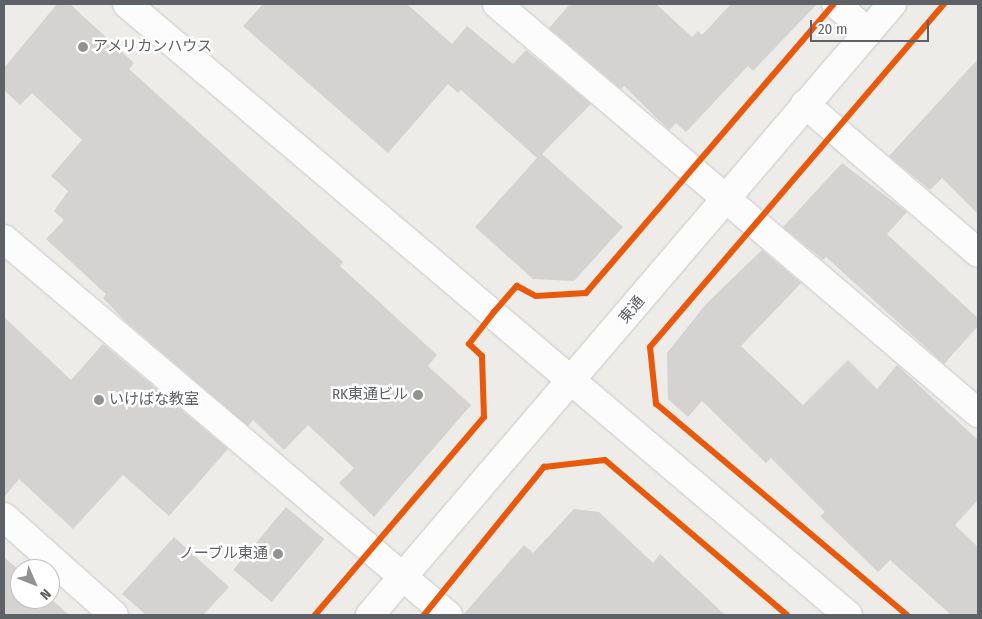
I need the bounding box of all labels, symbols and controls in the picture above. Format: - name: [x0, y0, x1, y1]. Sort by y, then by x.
- scale bar: [812, 10, 931, 42]
- text: 20 m: [818, 20, 848, 38]
- place label: アメリカンハウス: [93, 38, 213, 56]
- marker: アメリカンハウス: [77, 41, 89, 53]
- street label: 東通: [615, 293, 649, 327]
- place label: RK東通ビル: [332, 386, 408, 404]
- marker: RK東通ビル: [412, 389, 424, 401]
- place label: いけばな教室: [109, 391, 199, 409]
- marker: いけばな教室: [93, 394, 105, 406]
- place label: ノーブル東通: [178, 545, 268, 563]
- marker: ノーブル東通: [272, 548, 284, 560]
- north arrow: [10, 559, 60, 609]
- text: N: [36, 585, 54, 603]

